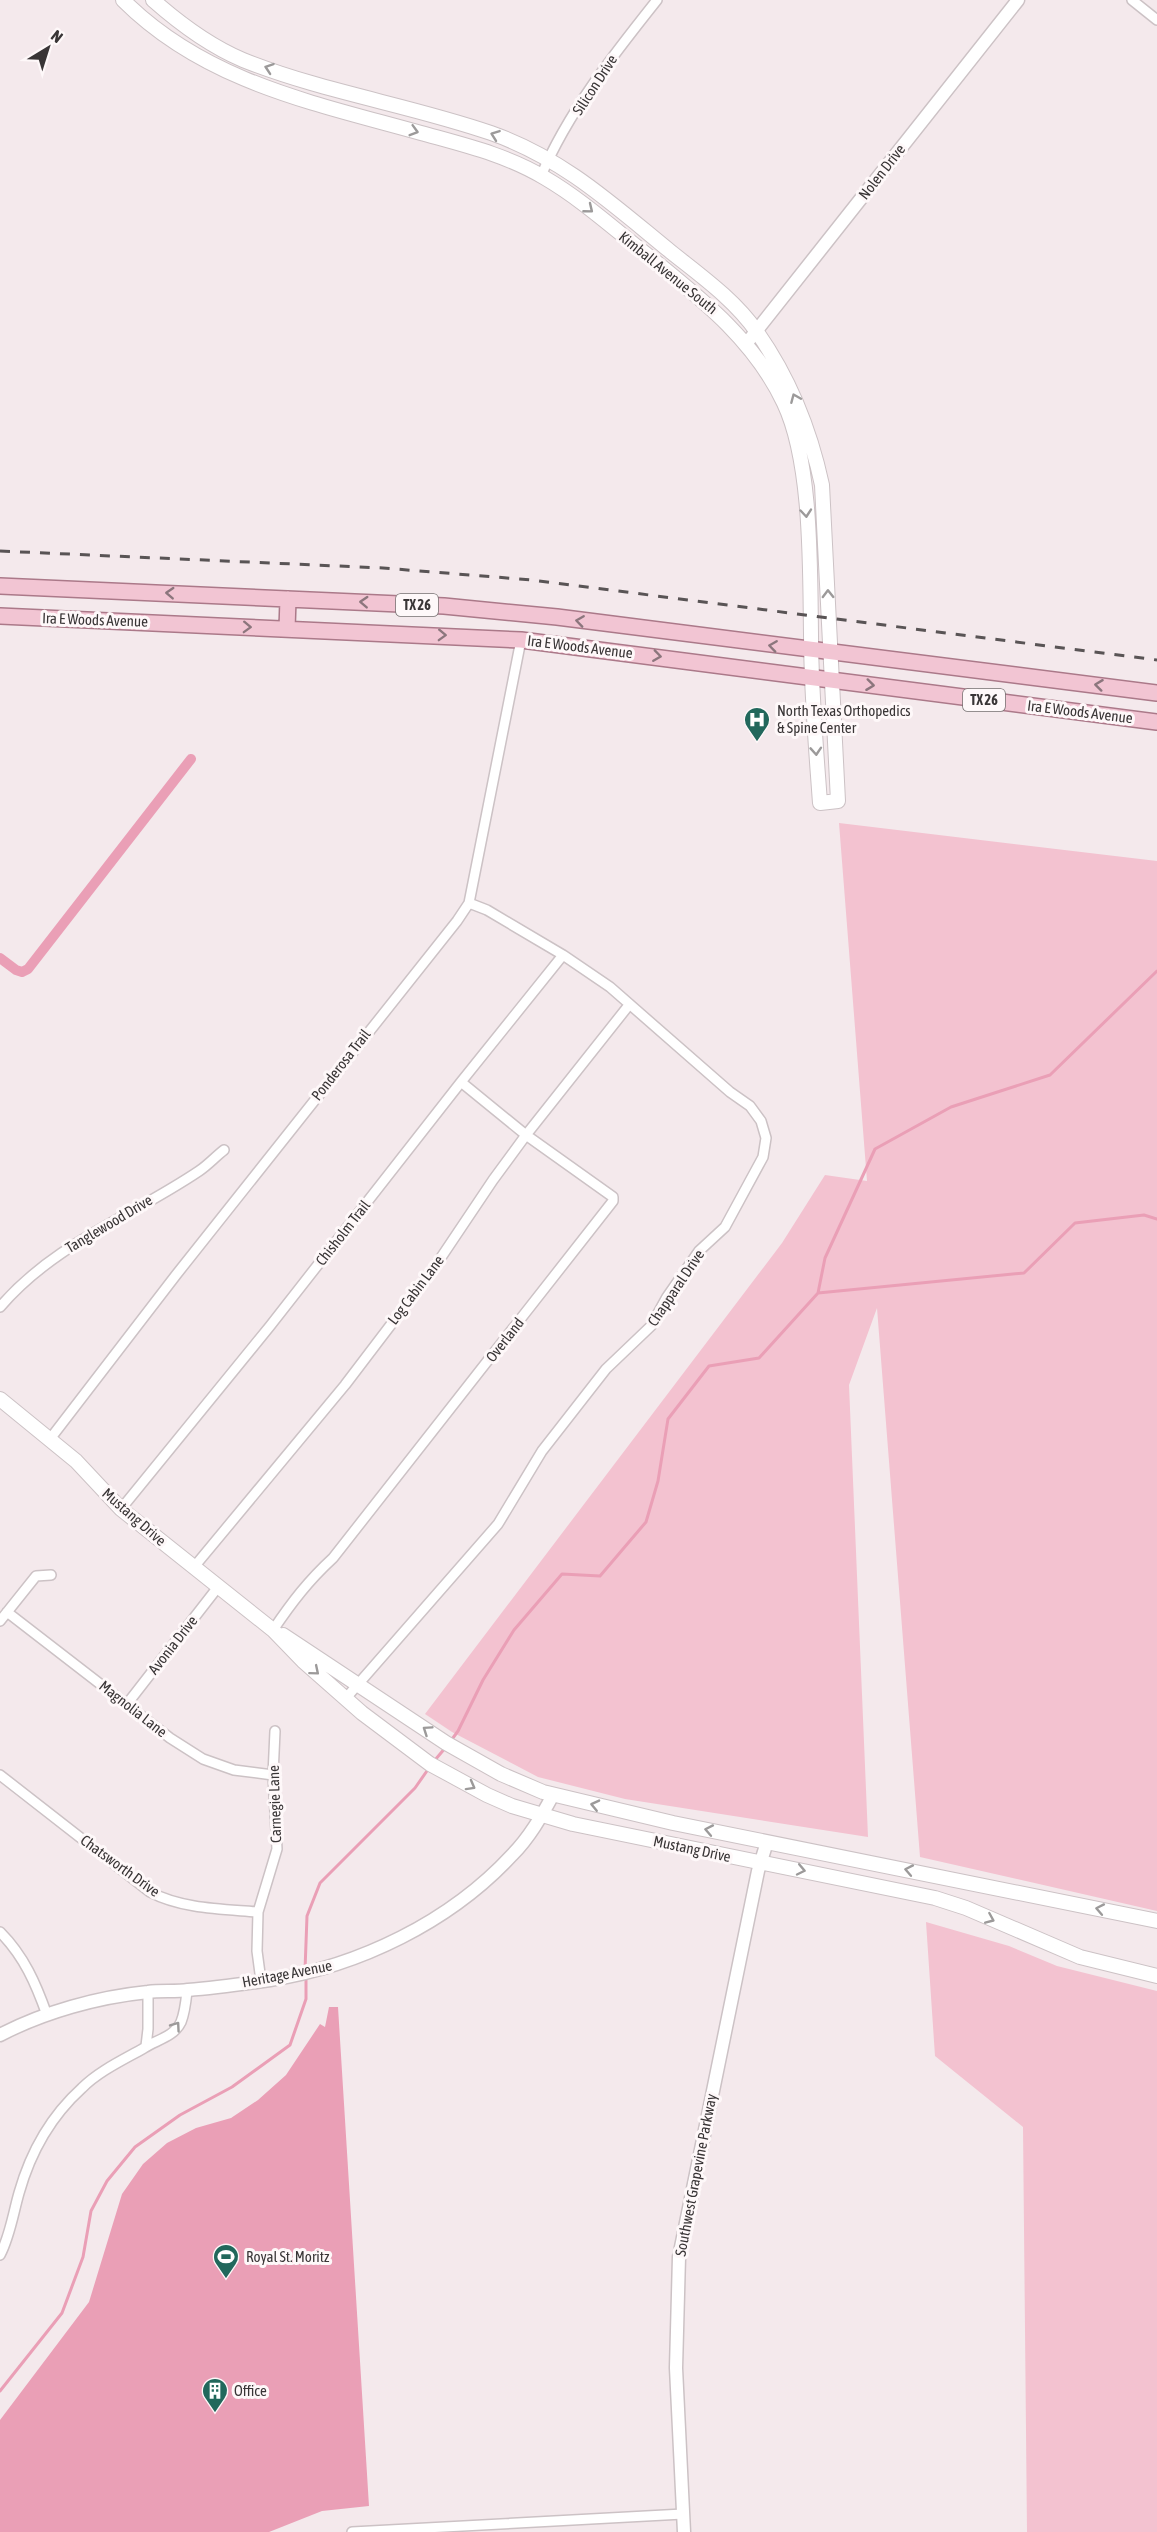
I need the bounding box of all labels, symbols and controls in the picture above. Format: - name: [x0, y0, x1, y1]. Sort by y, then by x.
- north arrow: [18, 18, 78, 78]
- text: N: [48, 26, 67, 46]
- street label: Silicon Drive: [569, 51, 620, 118]
- one-way arrow: [264, 63, 275, 76]
- one-way arrow: [408, 124, 419, 136]
- one-way arrow: [490, 129, 501, 142]
- street label: Nolen Drive: [855, 141, 908, 203]
- one-way arrow: [582, 201, 593, 212]
- street label: Kimball Avenue South: [616, 228, 721, 317]
- one-way arrow: [790, 393, 802, 404]
- one-way arrow: [799, 509, 812, 518]
- one-way arrow: [165, 587, 174, 600]
- one-way arrow: [822, 589, 834, 598]
- road number: TX 26: [396, 594, 438, 616]
- one-way arrow: [360, 596, 369, 609]
- street label: Ira E Woods Avenue: [42, 609, 148, 630]
- one-way arrow: [575, 615, 584, 627]
- one-way arrow: [243, 620, 252, 633]
- one-way arrow: [438, 629, 447, 642]
- street label: Ira E Woods Avenue: [526, 632, 634, 661]
- one-way arrow: [768, 640, 778, 652]
- one-way arrow: [652, 650, 662, 662]
- one-way arrow: [865, 678, 874, 690]
- one-way arrow: [1094, 680, 1104, 692]
- road number: TX 26: [963, 689, 1005, 711]
- street label: Ira E Woods Avenue: [1026, 697, 1134, 726]
- place label: North Texas Orthopedics & Spine Center: [777, 702, 911, 736]
- hospital icon: North Texas Orthopedics & Spine Center: [742, 705, 772, 743]
- one-way arrow: [810, 747, 823, 756]
- street label: Ponderosa Trail: [308, 1026, 374, 1104]
- street label: Tanglewood Drive: [62, 1191, 155, 1256]
- street label: Chisholm Trail: [312, 1197, 373, 1269]
- street label: Chapparal Drive: [644, 1246, 707, 1329]
- street label: Log Cabin Lane: [384, 1252, 447, 1327]
- street label: Overland: [482, 1314, 527, 1365]
- street label: Mustang Drive: [99, 1484, 170, 1549]
- street label: Avonia Drive: [145, 1612, 201, 1677]
- one-way arrow: [308, 1664, 319, 1675]
- street label: Magnolia Lane: [96, 1677, 171, 1740]
- one-way arrow: [423, 1726, 434, 1737]
- street label: Carnegie Lane: [265, 1765, 284, 1843]
- one-way arrow: [465, 1779, 476, 1790]
- one-way arrow: [590, 1799, 600, 1812]
- one-way arrow: [705, 1824, 715, 1837]
- street label: Chatsworth Drive: [77, 1831, 163, 1900]
- street label: Mustang Drive: [652, 1832, 733, 1865]
- one-way arrow: [796, 1863, 806, 1876]
- one-way arrow: [904, 1864, 914, 1877]
- one-way arrow: [1095, 1903, 1105, 1916]
- one-way arrow: [983, 1911, 994, 1923]
- street label: Heritage Avenue: [241, 1956, 333, 1991]
- one-way arrow: [169, 2021, 180, 2032]
- street label: Southwest Grapevine Parkway: [671, 2092, 720, 2258]
- sports icon: Royal St. Moritz: [211, 2242, 241, 2280]
- place label: Royal St. Moritz: [246, 2248, 330, 2265]
- building icon: Office: [200, 2376, 230, 2414]
- place label: Office: [234, 2382, 267, 2399]

